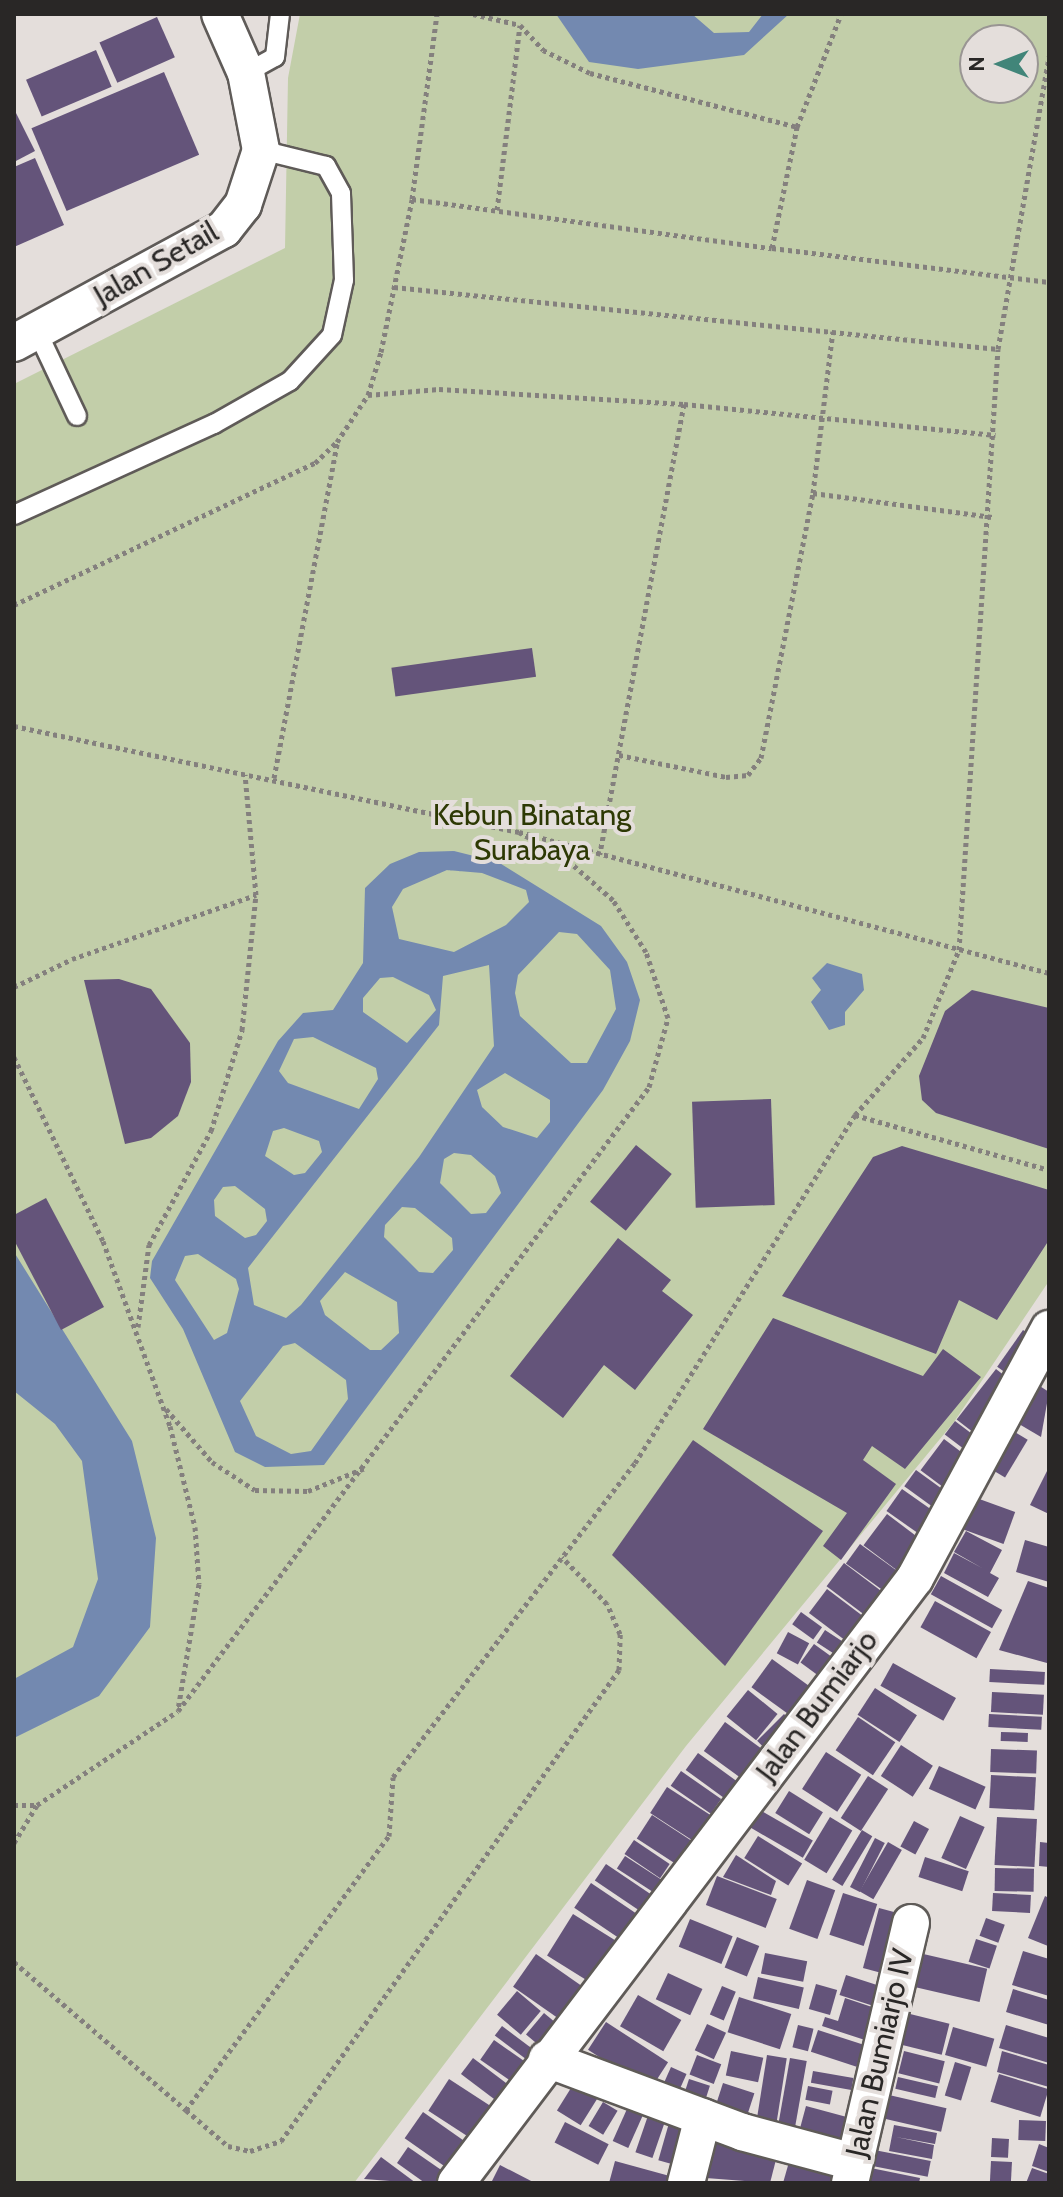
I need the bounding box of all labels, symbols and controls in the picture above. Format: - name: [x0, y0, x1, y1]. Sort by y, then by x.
- north arrow: [959, 24, 1039, 104]
- text: N: [963, 56, 990, 72]
- street label: Jalan Setail: [87, 214, 225, 314]
- park label: Kebun Binatang Surabaya: [433, 797, 631, 868]
- street label: Jalan Bumiarjo: [749, 1623, 885, 1789]
- street label: Jalan Bumiarjo IV: [839, 1946, 921, 2160]

